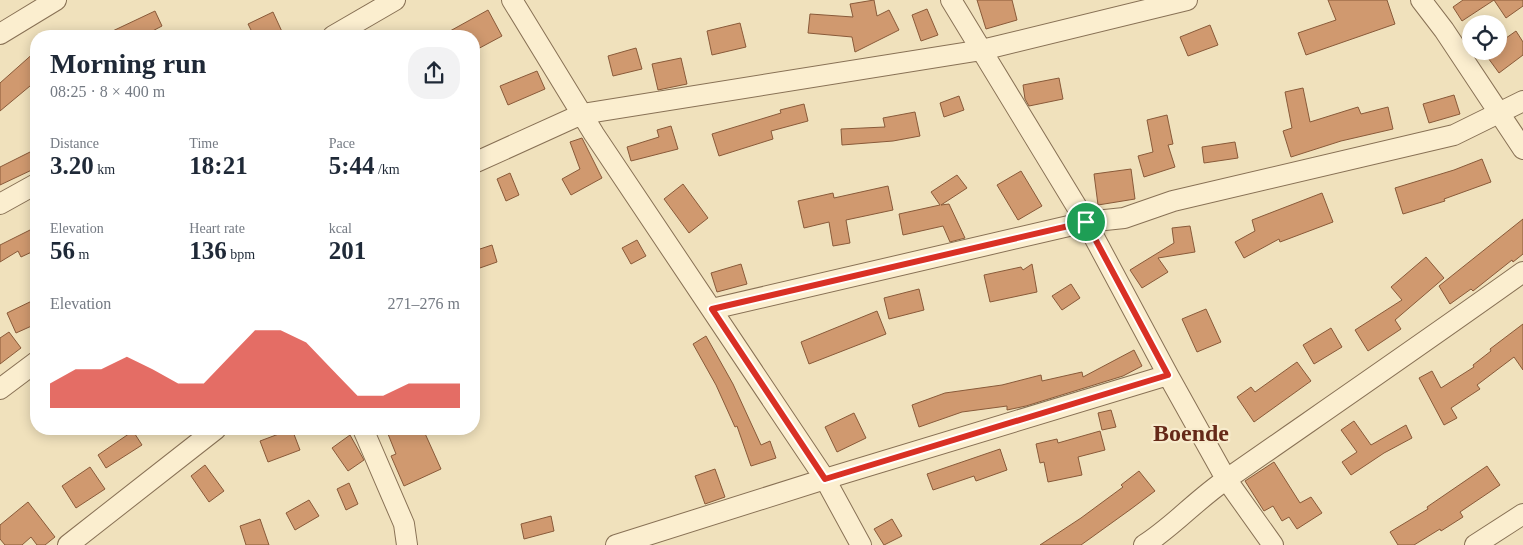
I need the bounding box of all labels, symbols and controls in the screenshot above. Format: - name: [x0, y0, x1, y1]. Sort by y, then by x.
- map controls: [1462, 15, 1507, 60]
- button: locate: [1462, 15, 1507, 60]
- button: share: [408, 47, 460, 99]
- text: Morning run: [50, 48, 206, 79]
- text: 08:25 · 8 × 400 m: [50, 83, 165, 100]
- text: Distance: [50, 136, 99, 151]
- text: Time: [189, 136, 218, 151]
- text: Pace: [329, 136, 355, 151]
- text: 3.20: [50, 152, 94, 179]
- text: 18:21: [189, 152, 248, 179]
- text: 5:44: [329, 152, 374, 179]
- text: km: [94, 162, 115, 177]
- text: /km: [374, 162, 400, 177]
- pin: [1065, 201, 1107, 243]
- icon: arrive: [1072, 208, 1100, 236]
- text: Elevation: [50, 221, 104, 236]
- text: Heart rate: [189, 221, 245, 236]
- text: kcal: [329, 221, 352, 236]
- text: 56: [50, 237, 75, 264]
- text: 136: [189, 237, 227, 264]
- text: 201: [329, 237, 366, 264]
- text: m: [75, 247, 89, 262]
- text: bpm: [227, 247, 255, 262]
- text: Elevation: [50, 295, 111, 312]
- text: 271–276 m: [388, 295, 460, 312]
- district label: Boende: [1153, 420, 1229, 446]

